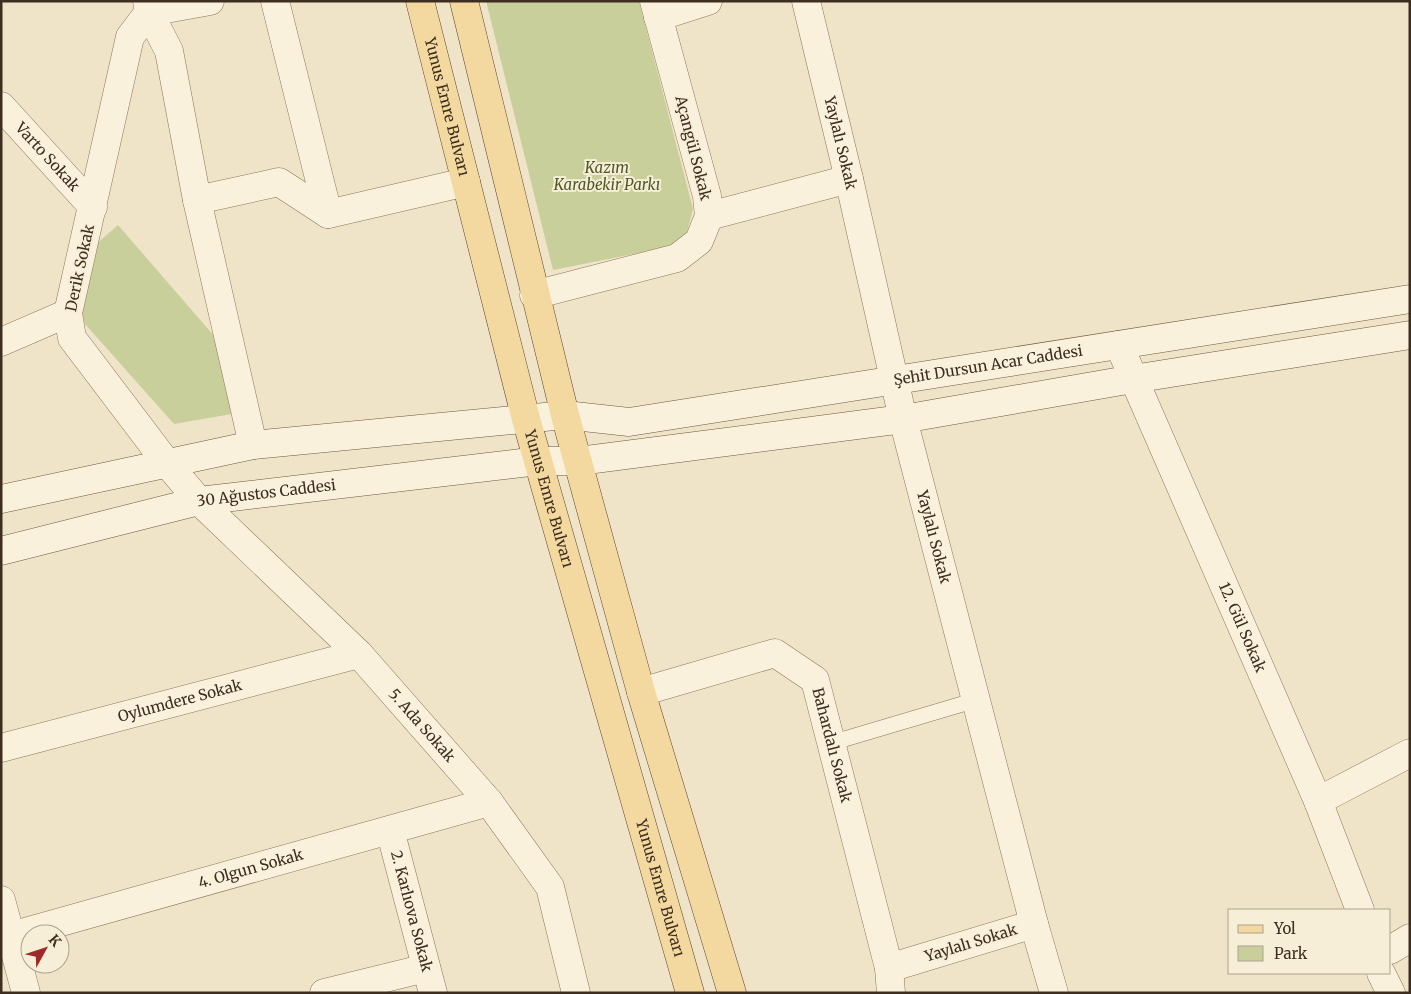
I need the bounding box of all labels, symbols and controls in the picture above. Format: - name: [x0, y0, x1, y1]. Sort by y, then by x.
- street label: Yunus Emre Bulvarı: [420, 34, 474, 178]
- street label: Açangül Sokak: [671, 93, 716, 203]
- street label: Yaylalı Sokak: [820, 93, 861, 192]
- street label: Varto Sokak: [11, 117, 84, 195]
- park label: Kazım Karabekir Parkı: [553, 158, 660, 194]
- street label: Derik Sokak: [61, 222, 98, 313]
- street label: Şehit Dursun Acar Caddesi: [892, 341, 1084, 389]
- street label: Yunus Emre Bulvarı: [520, 426, 578, 570]
- street label: 30 Ağustos Caddesi: [196, 475, 337, 510]
- street label: Yaylalı Sokak: [913, 487, 955, 586]
- street label: 12. Gül Sokak: [1215, 579, 1271, 675]
- street label: Oylumdere Sokak: [116, 675, 244, 726]
- street label: 5. Ada Sokak: [385, 685, 460, 766]
- street label: Bahardalı Sokak: [808, 685, 856, 805]
- street label: Yunus Emre Bulvarı: [632, 816, 689, 959]
- street label: 4. Olgun Sokak: [196, 844, 306, 892]
- street label: 2. Karlıova Sokak: [387, 848, 437, 974]
- legend: [1228, 909, 1391, 974]
- street label: Yaylalı Sokak: [922, 919, 1020, 966]
- text: Yol: [1273, 919, 1296, 938]
- north arrow: [20, 924, 70, 974]
- text: K: [45, 931, 66, 951]
- text: Park: [1274, 944, 1308, 963]

